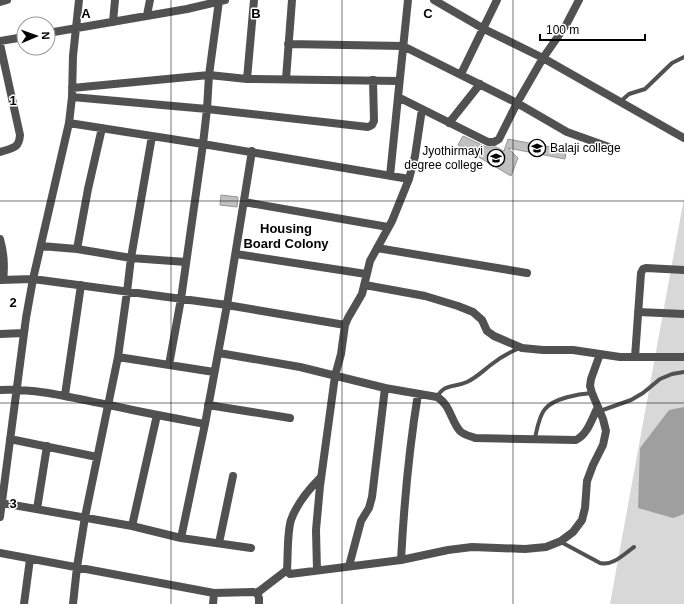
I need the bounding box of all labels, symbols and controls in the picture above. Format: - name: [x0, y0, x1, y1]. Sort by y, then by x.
- text: A: [81, 6, 91, 21]
- text: B: [251, 6, 261, 21]
- text: C: [423, 6, 433, 21]
- north arrow: [16, 16, 56, 56]
- scale bar: [540, 16, 645, 42]
- text: 100 m: [546, 23, 579, 37]
- text: N: [40, 31, 52, 40]
- text: 1: [9, 93, 17, 108]
- school or university icon: Balaji college: [527, 138, 547, 158]
- place label: Balaji college: [550, 141, 621, 155]
- place label: Jyothirmayi degree college: [404, 144, 483, 172]
- school or university icon: Jyothirmayi degree college: [486, 148, 506, 168]
- district label: Housing Board Colony: [243, 221, 329, 251]
- text: 2: [9, 295, 17, 310]
- text: 3: [9, 496, 17, 511]

